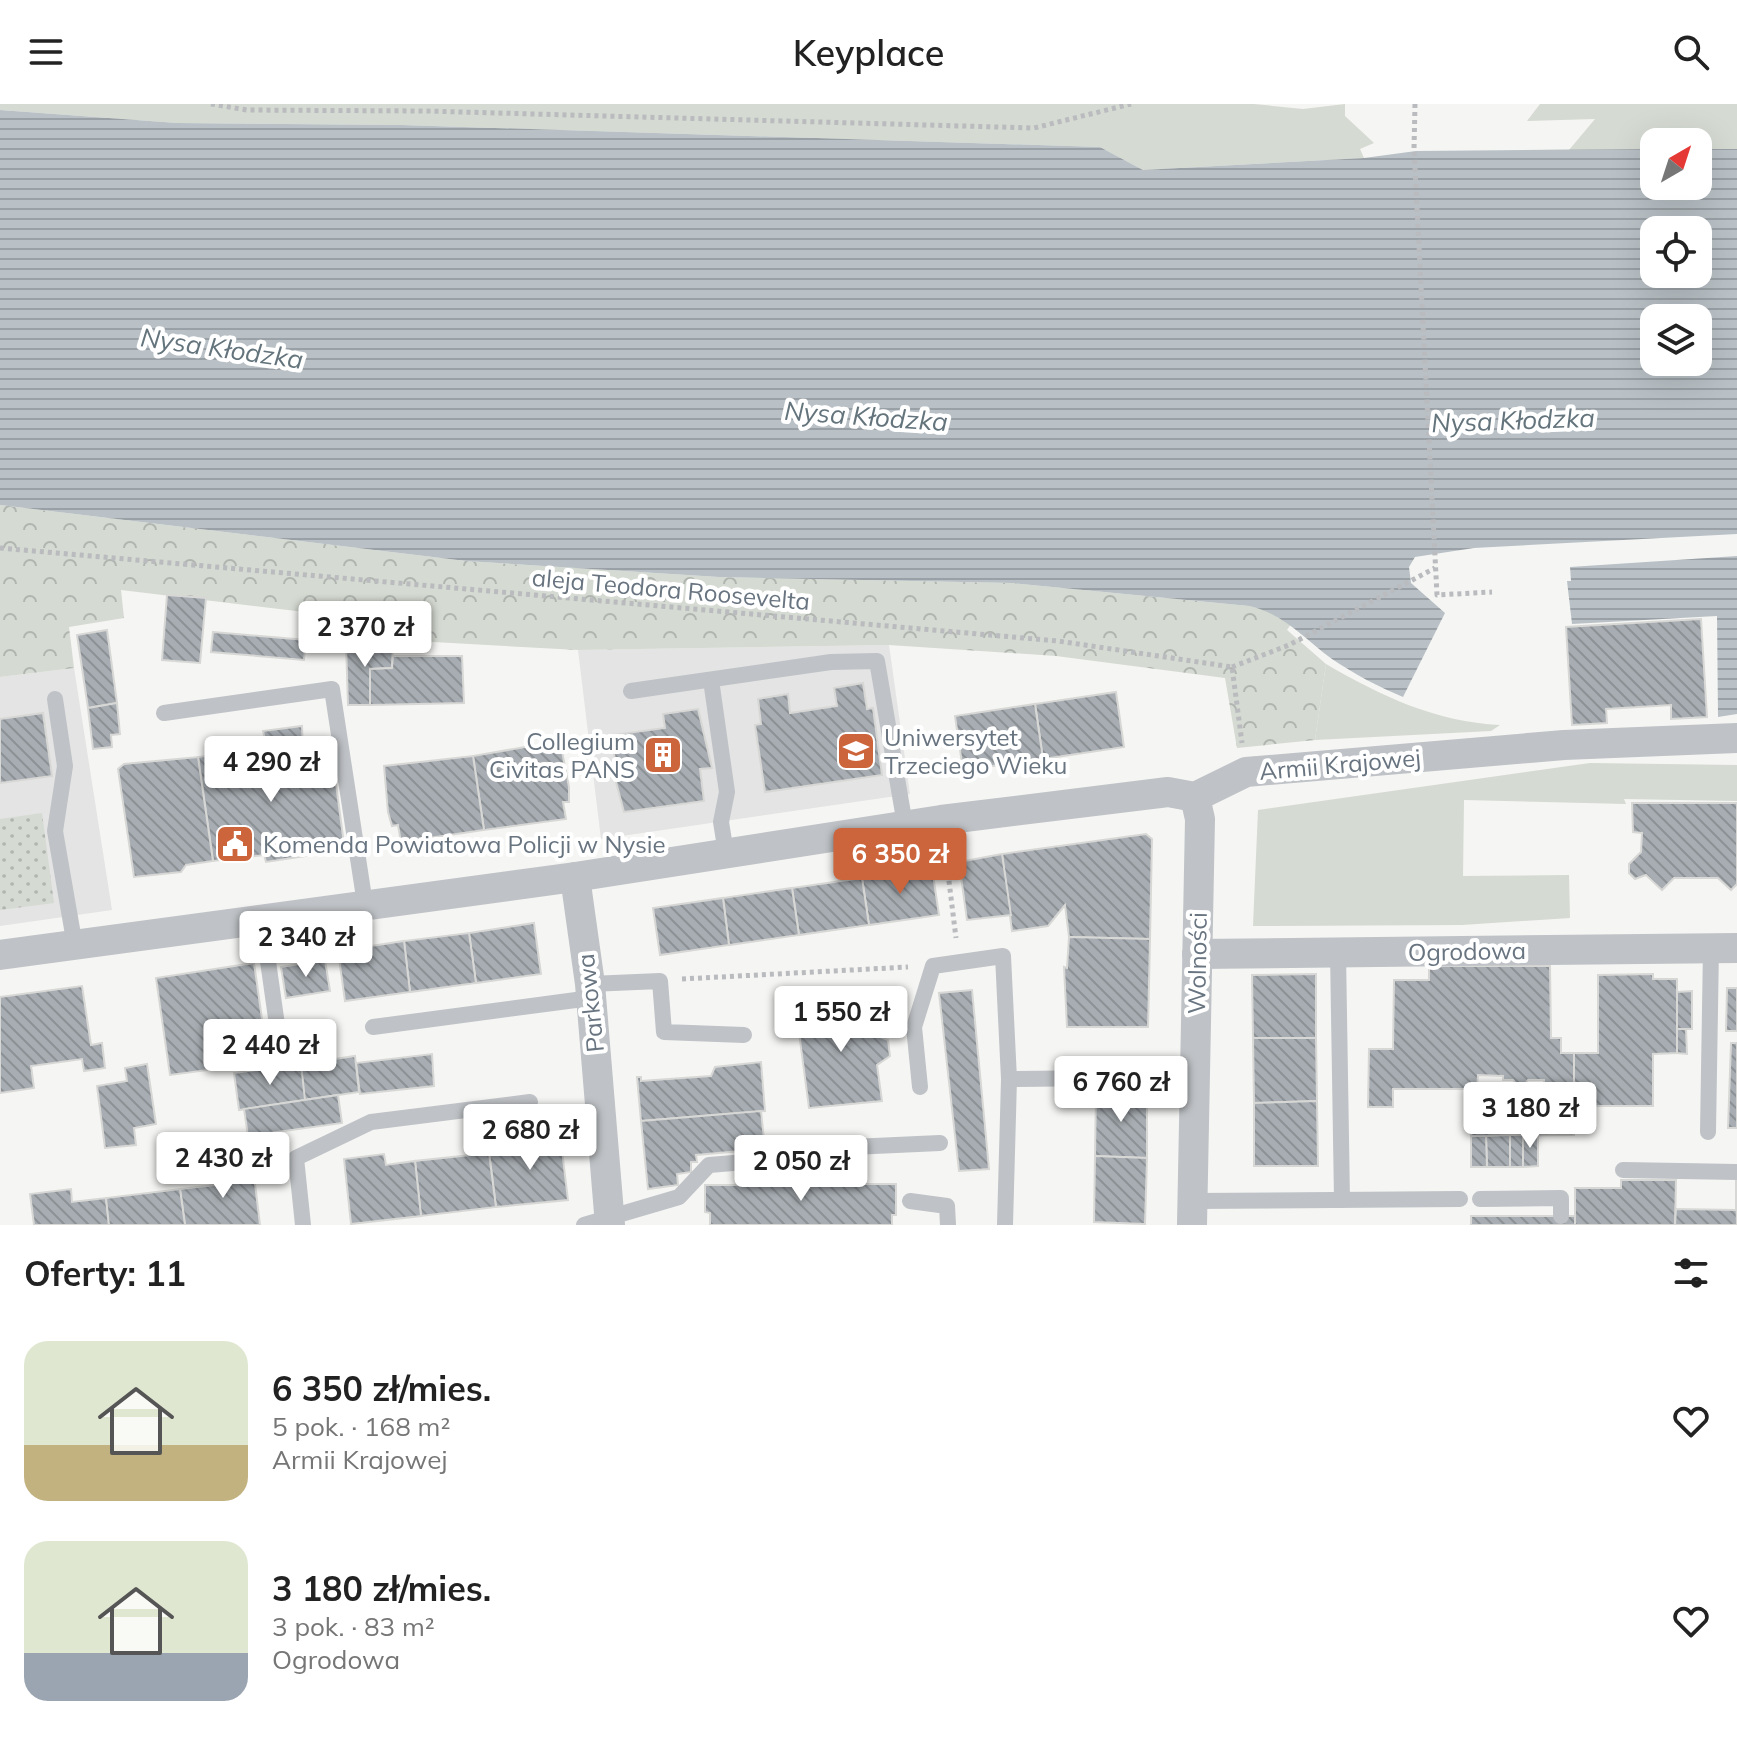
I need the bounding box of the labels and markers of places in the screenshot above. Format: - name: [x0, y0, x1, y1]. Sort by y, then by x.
- pin: 2 370 zł: [282, 601, 448, 669]
- place label: Uniwersytet Trzeciego Wieku: [884, 722, 1067, 780]
- place label: Collegium Civitas PANS: [489, 726, 635, 784]
- school or university icon: Uniwersytet Trzeciego Wieku: [835, 730, 877, 772]
- building icon: Collegium Civitas PANS: [642, 734, 684, 776]
- pin: 4 290 zł: [188, 736, 354, 804]
- public building icon: Komenda Powiatowa Policji w Nysie: [214, 823, 256, 865]
- pin: 6 350 zł: [817, 828, 983, 896]
- place label: Komenda Powiatowa Policji w Nysie: [263, 829, 666, 859]
- pin: 2 340 zł: [223, 911, 389, 979]
- pin: 1 550 zł: [758, 986, 924, 1054]
- pin: 2 440 zł: [187, 1019, 353, 1087]
- pin: 6 760 zł: [1038, 1056, 1204, 1124]
- pin: 3 180 zł: [1447, 1082, 1613, 1150]
- pin: 2 680 zł: [447, 1104, 613, 1172]
- pin: 2 430 zł: [140, 1132, 306, 1200]
- pin: 2 050 zł: [718, 1135, 884, 1203]

